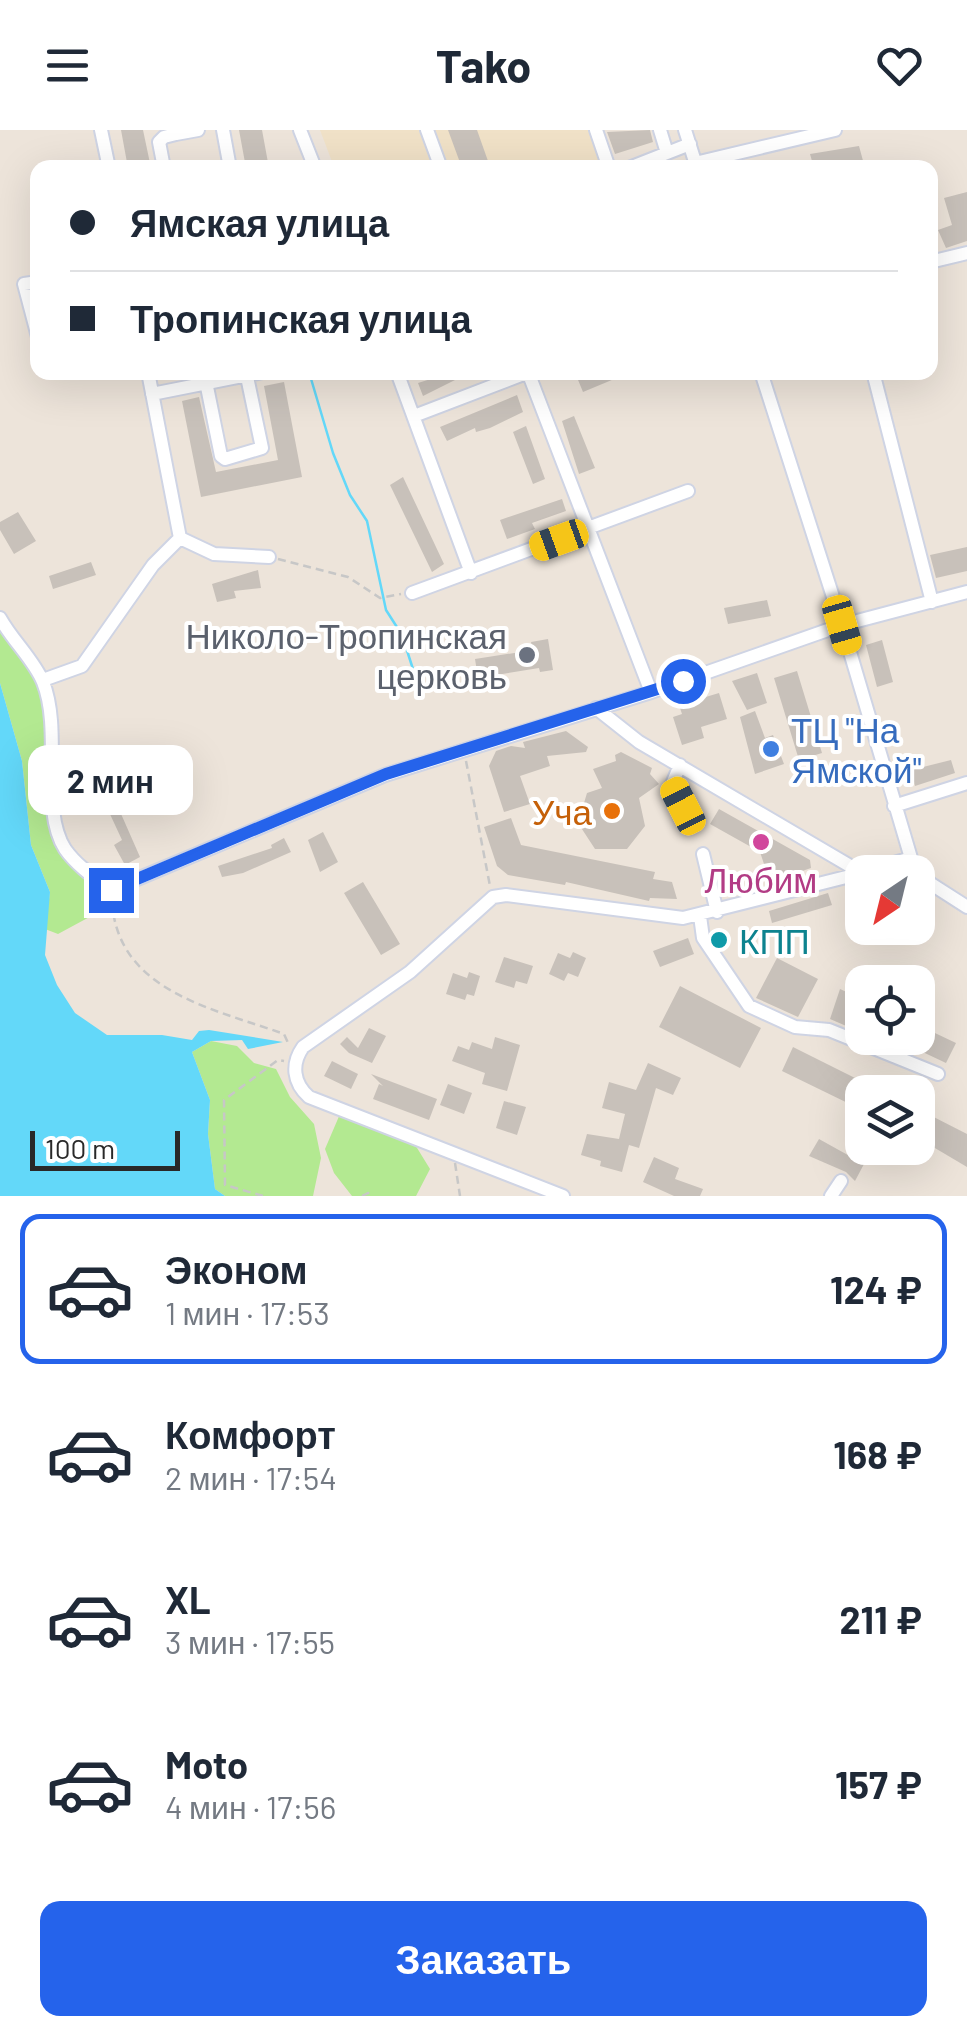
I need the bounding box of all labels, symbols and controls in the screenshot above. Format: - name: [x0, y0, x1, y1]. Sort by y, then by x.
- icon: menu: [40, 38, 95, 93]
- text: Tako: [436, 38, 531, 92]
- icon: heart: [872, 38, 927, 93]
- text: Ямская улица: [130, 199, 389, 245]
- text: Тропинская улица: [130, 295, 472, 341]
- car: [526, 516, 592, 564]
- car: [819, 592, 865, 658]
- place label: Николо-Тропинская церковь: [186, 614, 507, 696]
- marker: Николо-Тропинская церковь: [516, 644, 538, 666]
- route start: [661, 659, 706, 704]
- place label: ТЦ "На Ямской": [791, 708, 922, 790]
- marker: ТЦ "На Ямской": [760, 738, 782, 760]
- callout: 2 мин: [28, 745, 194, 815]
- text: 2 мин: [67, 761, 154, 799]
- car: [656, 772, 710, 840]
- place label: Уча: [532, 790, 593, 832]
- marker: Уча: [601, 800, 623, 822]
- marker: Любим: [750, 831, 772, 853]
- north arrow: [845, 855, 935, 945]
- map controls: [845, 855, 935, 1165]
- place label: Любим: [705, 858, 817, 900]
- route end: [89, 868, 134, 913]
- place label: КПП: [739, 919, 810, 961]
- marker: КПП: [708, 929, 730, 951]
- button: locate: [845, 965, 935, 1055]
- button: layers: [845, 1075, 935, 1165]
- scale bar: [30, 1126, 180, 1170]
- text: 100 m: [45, 1131, 115, 1165]
- icon: car: [45, 1244, 135, 1334]
- text: Эконом: [165, 1246, 308, 1292]
- text: 124 ₽: [830, 1266, 922, 1312]
- text: 1 мин · 17:53: [165, 1293, 330, 1331]
- icon: car: [45, 1409, 135, 1499]
- text: Комфорт: [165, 1411, 336, 1457]
- text: 168 ₽: [833, 1431, 922, 1477]
- text: 2 мин · 17:54: [165, 1458, 337, 1496]
- icon: car: [45, 1574, 135, 1664]
- text: XL: [165, 1576, 211, 1622]
- text: 211 ₽: [840, 1596, 922, 1642]
- text: 3 мин · 17:55: [165, 1622, 335, 1660]
- icon: car: [45, 1739, 135, 1829]
- text: Moto: [165, 1741, 248, 1787]
- text: 157 ₽: [835, 1761, 922, 1807]
- text: 4 мин · 17:56: [165, 1787, 336, 1825]
- button: Заказать: [40, 1901, 927, 2016]

